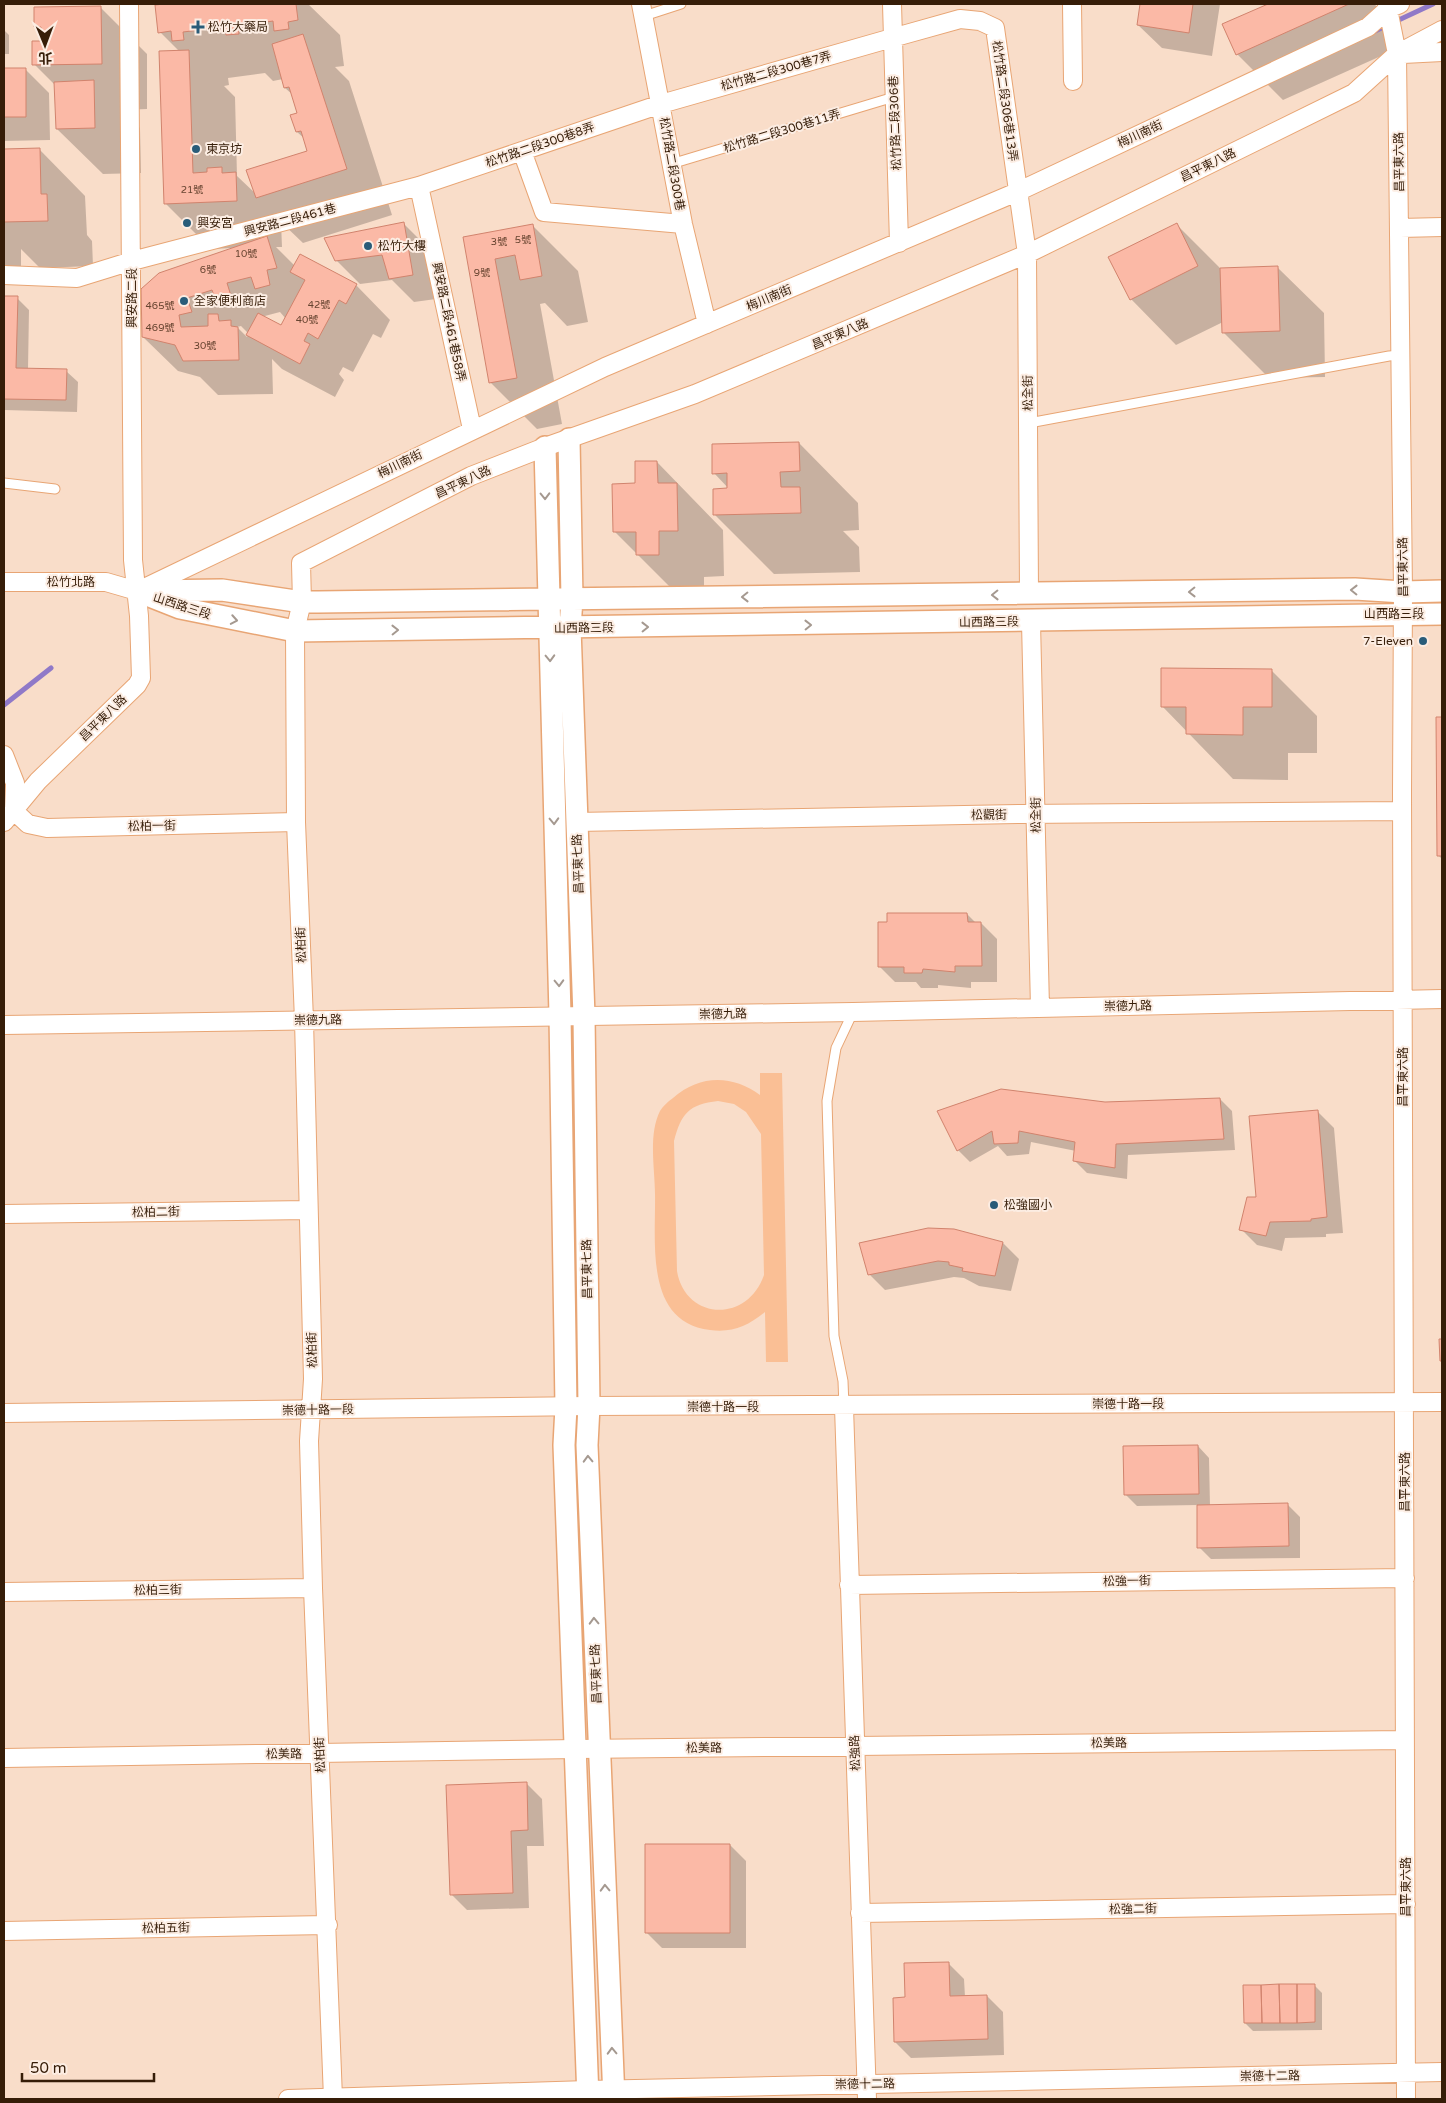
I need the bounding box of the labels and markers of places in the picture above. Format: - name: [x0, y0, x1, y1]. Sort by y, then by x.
- place label: 松竹大藥局: [208, 20, 268, 34]
- marker: 松竹大藥局: [192, 21, 204, 33]
- place label: 東京坊: [206, 142, 242, 156]
- marker: 東京坊: [190, 143, 202, 155]
- place label: 興安宮: [197, 216, 233, 230]
- marker: 興安宮: [181, 217, 193, 229]
- place label: 松竹大樓: [378, 239, 426, 253]
- marker: 松竹大樓: [362, 240, 374, 252]
- place label: 全家便利商店: [194, 294, 266, 308]
- marker: 全家便利商店: [178, 295, 190, 307]
- place label: 7-Eleven: [1363, 634, 1413, 648]
- marker: 7-Eleven: [1417, 635, 1429, 647]
- place label: 松強國小: [1004, 1198, 1052, 1212]
- marker: 松強國小: [988, 1199, 1000, 1211]

